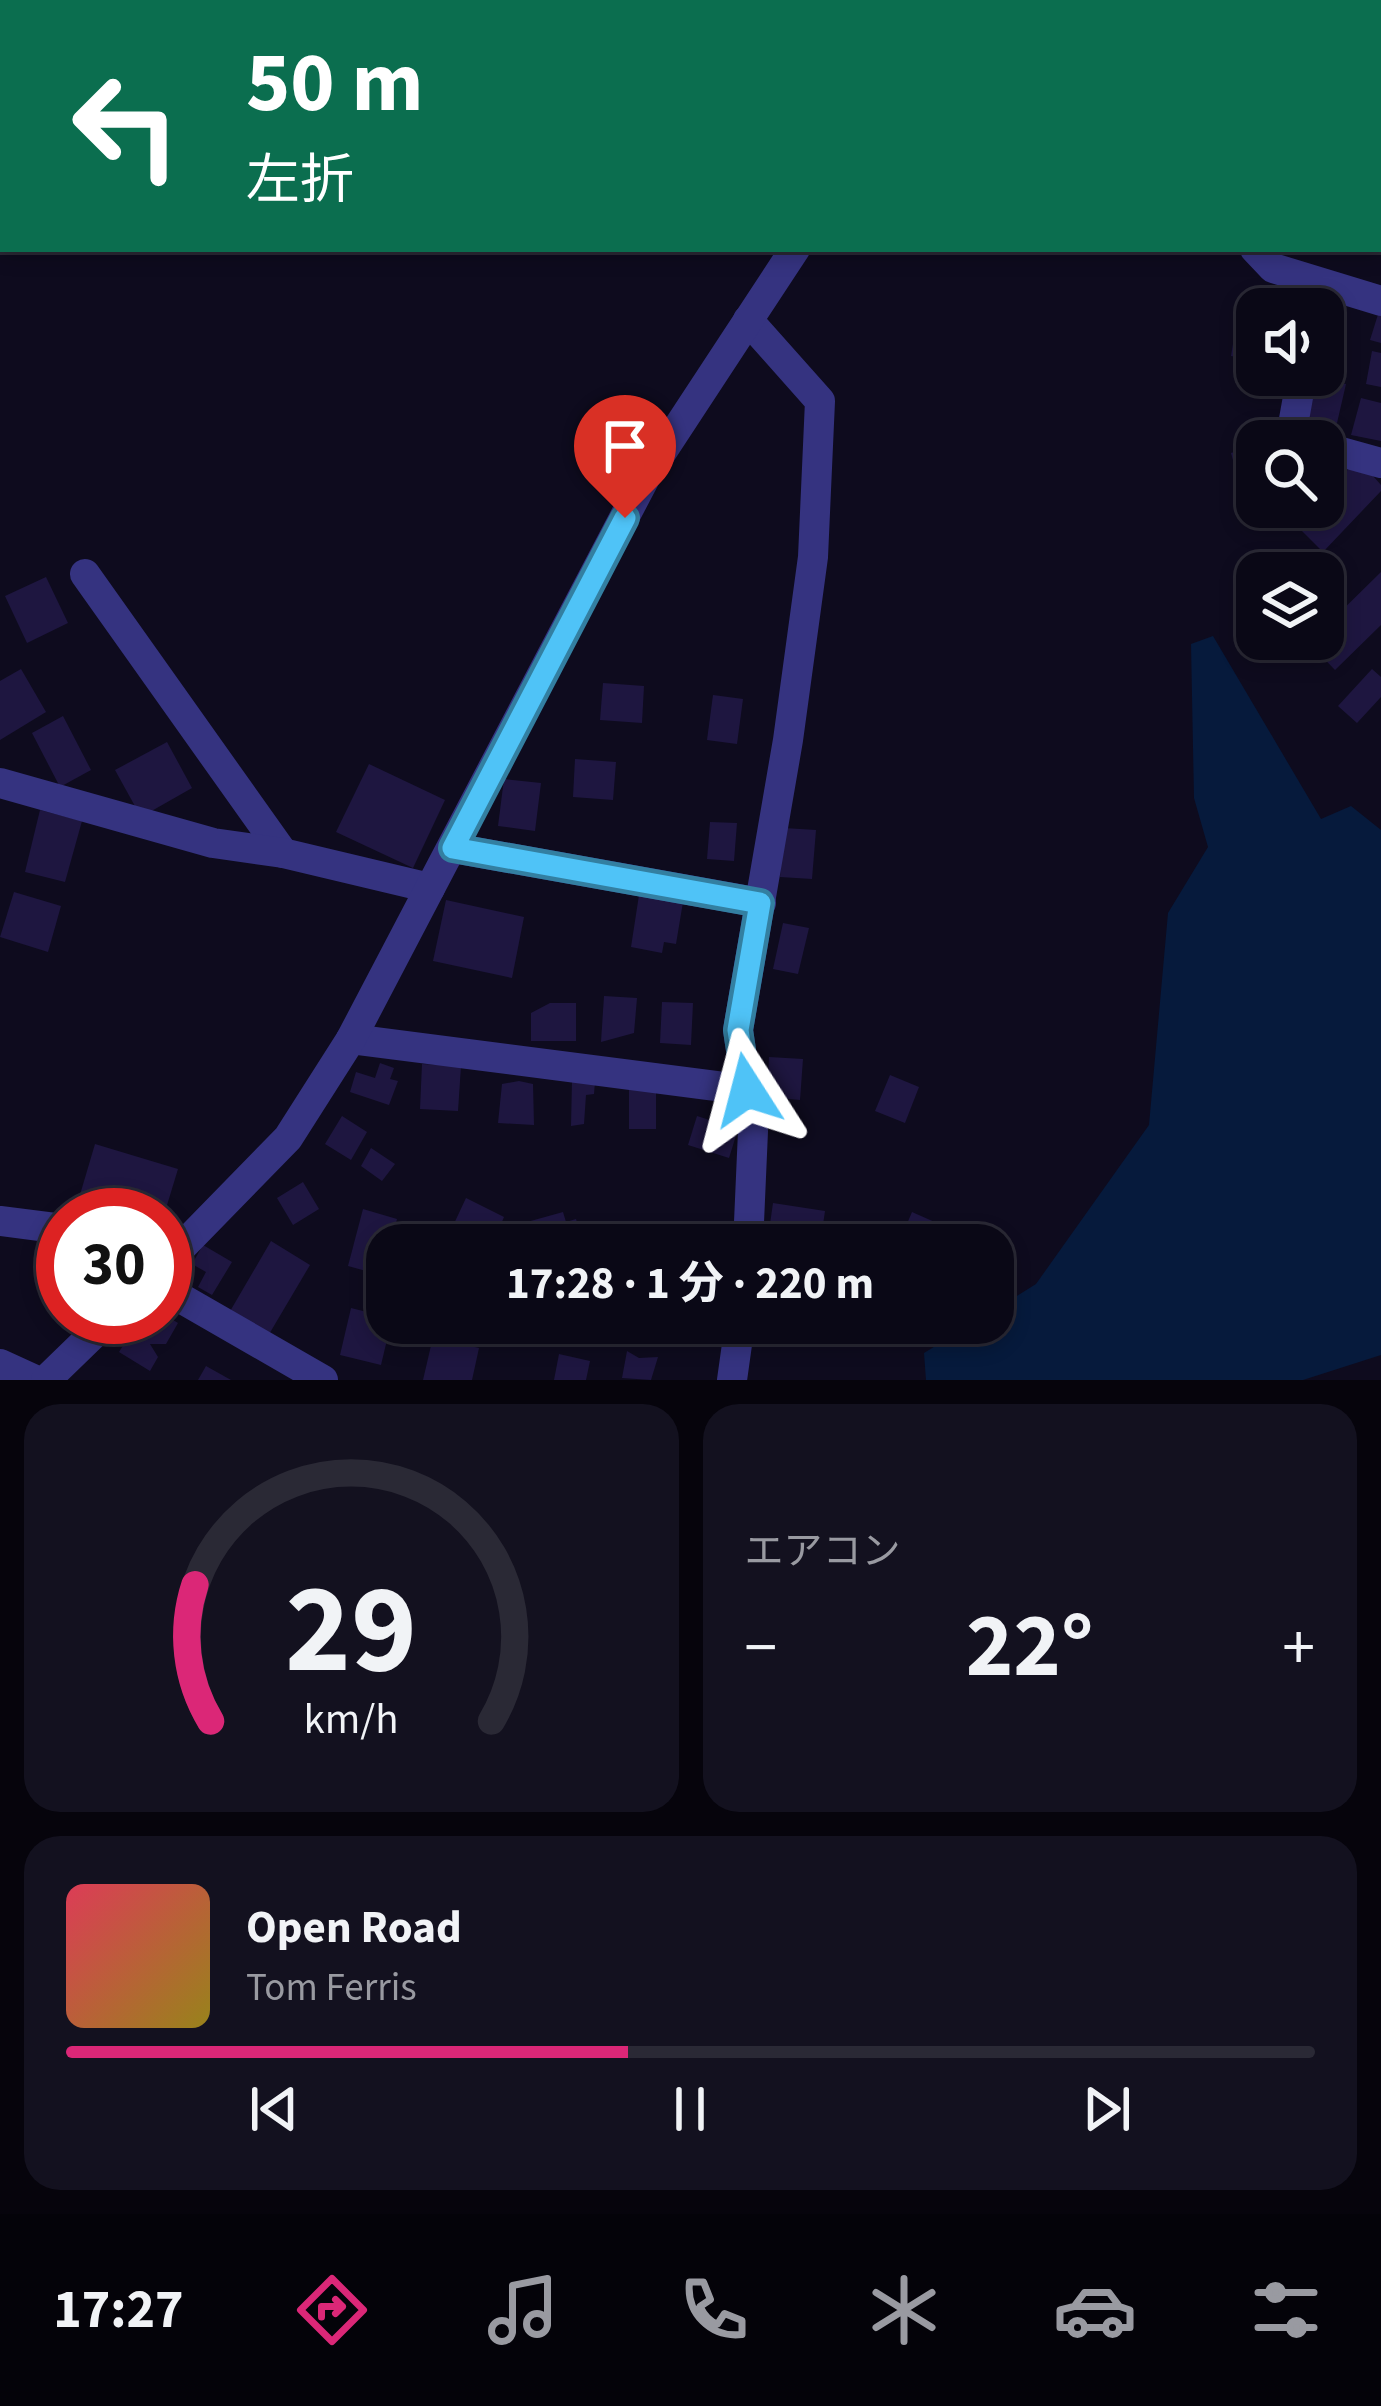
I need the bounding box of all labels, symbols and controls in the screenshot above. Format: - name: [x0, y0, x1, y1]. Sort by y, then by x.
- text: 50 m: [246, 24, 424, 144]
- icon: left: [48, 48, 204, 204]
- text: 左折: [246, 143, 354, 220]
- map controls: [1236, 288, 1344, 660]
- button: sound: [1236, 288, 1344, 396]
- pin: [574, 395, 676, 518]
- icon: arrive: [592, 413, 658, 479]
- button: search: [1236, 420, 1344, 528]
- button: layers: [1236, 552, 1344, 660]
- position arrow: [684, 1027, 810, 1153]
- speed limit sign: 30: [36, 1188, 192, 1344]
- text: 17:28 · 1 分 · 220 m: [506, 1252, 874, 1316]
- text: エアコン: [745, 1524, 901, 1580]
- text: 29: [285, 1542, 417, 1720]
- text: 22°: [966, 1583, 1094, 1711]
- text: −: [745, 1601, 777, 1695]
- text: +: [1282, 1601, 1315, 1695]
- text: km/h: [304, 1689, 399, 1750]
- text: Open Road: [246, 1896, 462, 1960]
- text: Tom Ferris: [246, 1960, 417, 2016]
- icon: previous: [241, 2076, 307, 2142]
- icon: pause: [657, 2076, 723, 2142]
- icon: next: [1074, 2076, 1140, 2142]
- icon: directions: [290, 2268, 374, 2352]
- icon: music: [481, 2268, 565, 2352]
- icon: phone: [672, 2268, 756, 2352]
- icon: climate: [862, 2268, 946, 2352]
- icon: car: [1053, 2268, 1137, 2352]
- icon: filters: [1244, 2268, 1328, 2352]
- text: 17:27: [53, 2272, 184, 2349]

